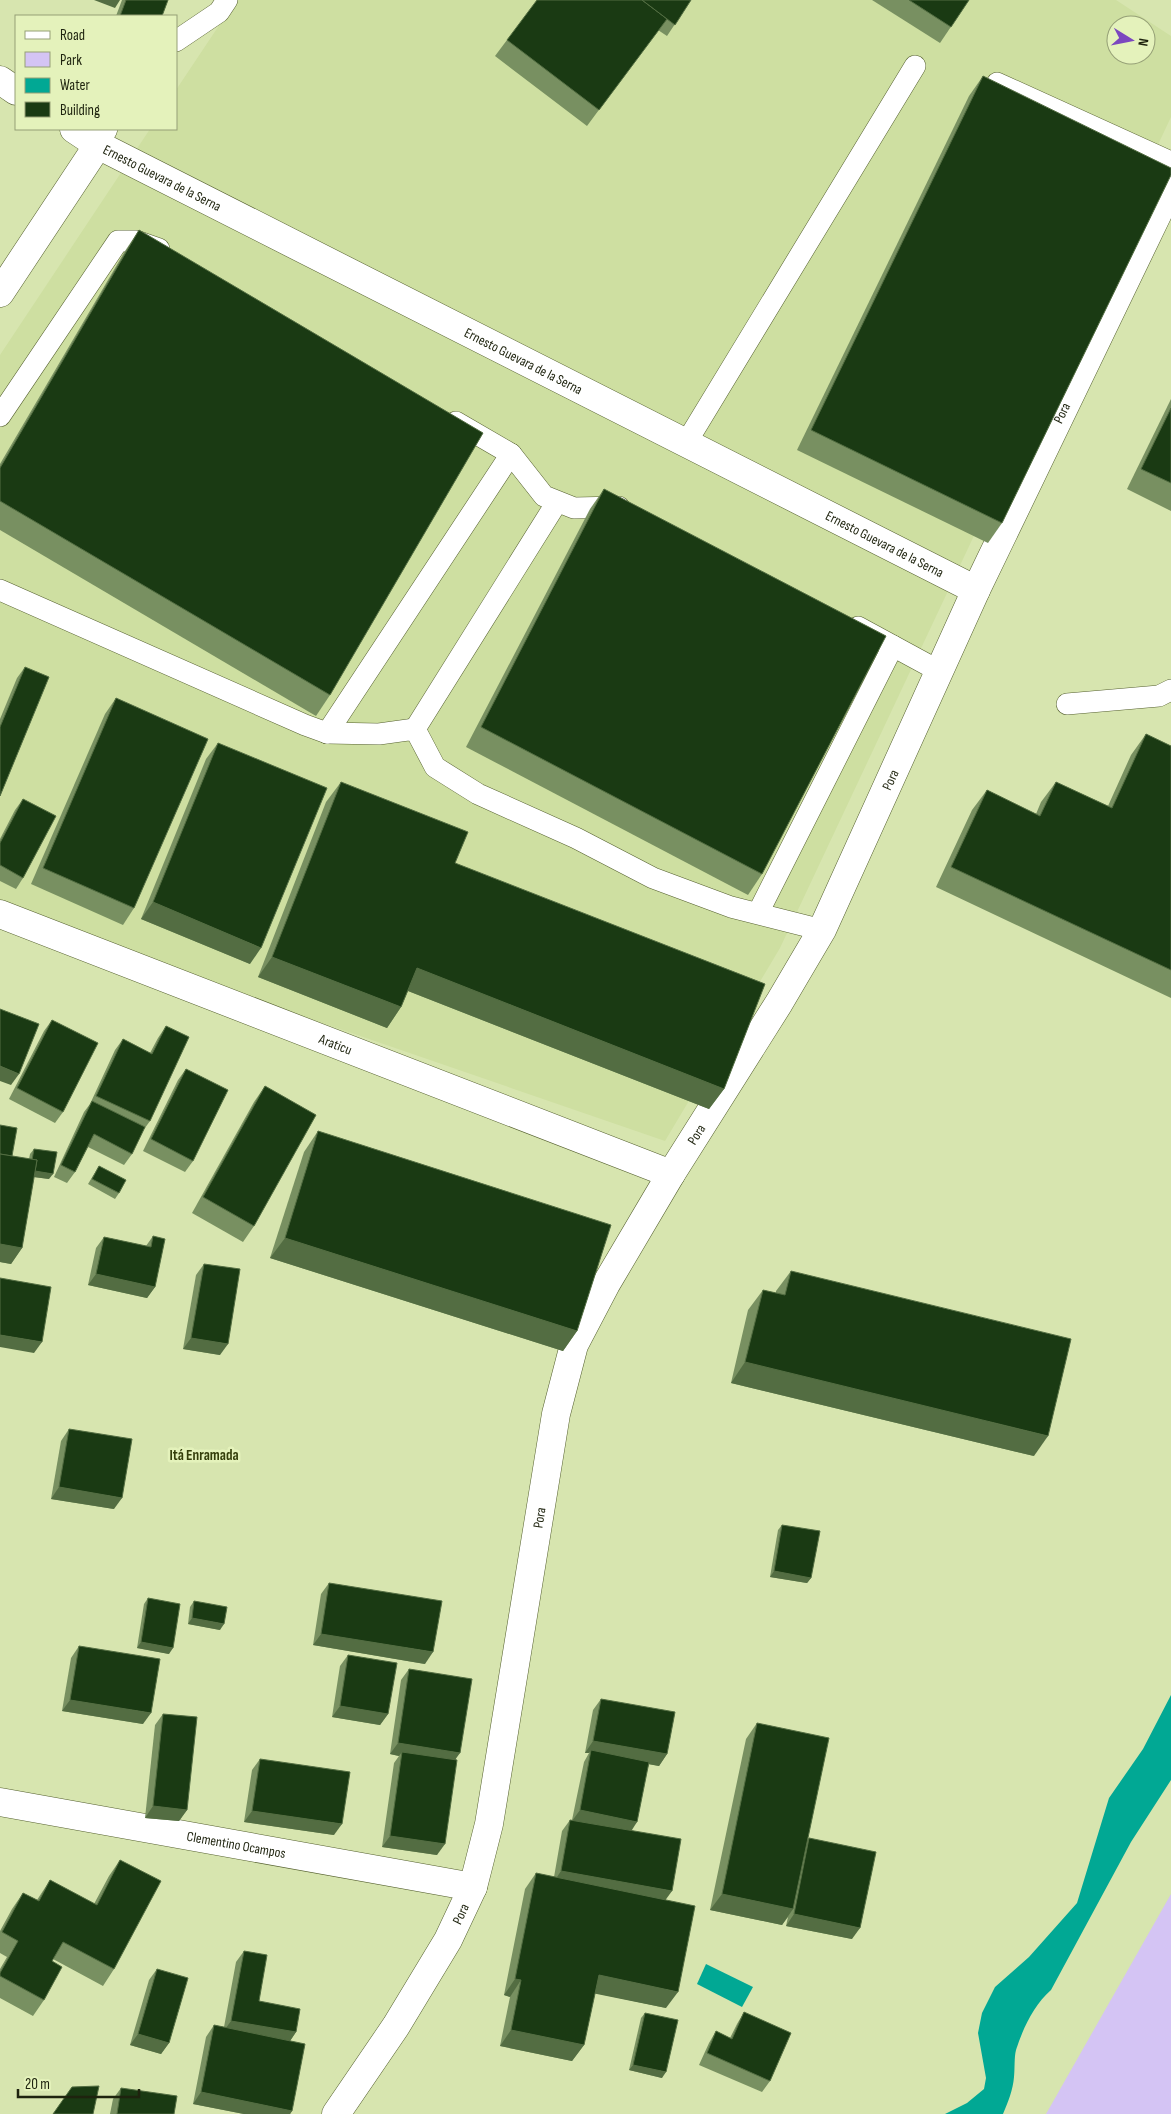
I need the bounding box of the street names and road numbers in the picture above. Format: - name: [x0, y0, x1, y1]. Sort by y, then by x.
- street label: Ernesto Guevara de la Serna: [100, 141, 224, 215]
- street label: Ernesto Guevara de la Serna: [462, 324, 586, 398]
- street label: Pora: [1049, 400, 1074, 426]
- street label: Ernesto Guevara de la Serna: [823, 507, 947, 581]
- street label: Pora: [878, 767, 902, 793]
- street label: Araticu: [316, 1030, 355, 1058]
- street label: Pora: [683, 1121, 709, 1148]
- street label: Pora: [529, 1506, 549, 1529]
- street label: Clementino Ocampos: [185, 1827, 287, 1862]
- street label: Pora: [448, 1901, 473, 1927]

